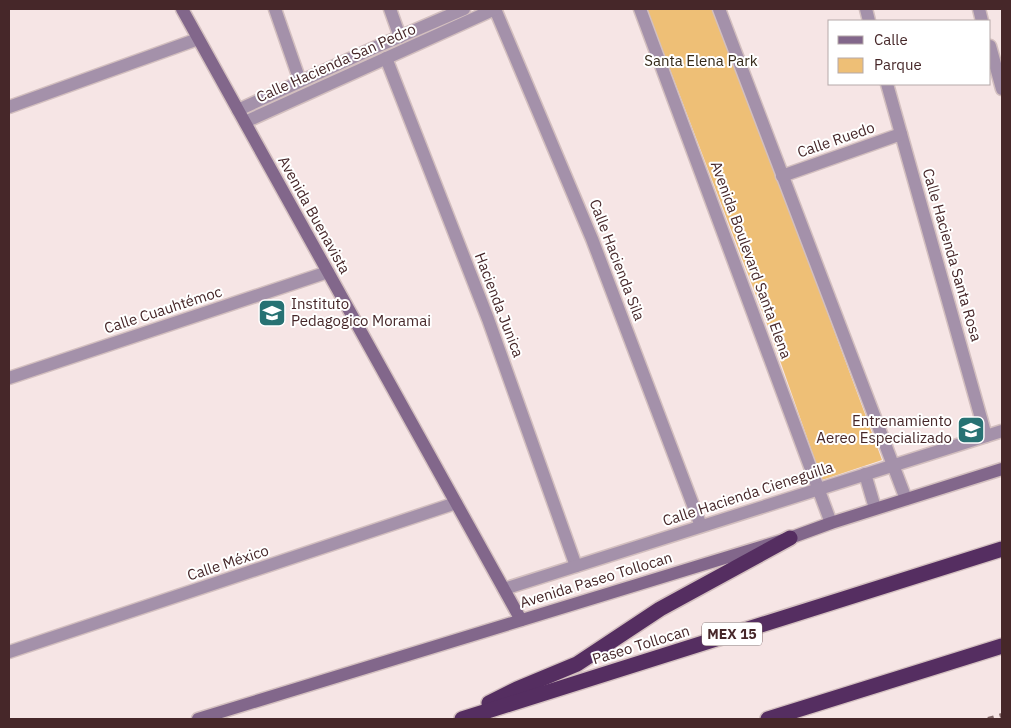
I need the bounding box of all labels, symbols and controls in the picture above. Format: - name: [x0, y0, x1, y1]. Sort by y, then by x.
- street label: Calle Hacienda San Pedro: [253, 19, 418, 106]
- legend: [828, 20, 991, 85]
- text: Calle: [874, 30, 908, 49]
- park label: Santa Elena Park: [644, 51, 758, 70]
- text: Parque: [874, 55, 922, 74]
- street label: Calle Ruedo: [795, 117, 877, 162]
- street label: Avenida Buenavista: [274, 152, 355, 277]
- street label: Avenida Boulevard Santa Elena: [707, 158, 796, 361]
- street label: Calle Hacienda Santa Rosa: [919, 166, 986, 344]
- street label: Calle Hacienda Sila: [586, 196, 649, 323]
- street label: Hacienda Junica: [471, 250, 528, 360]
- street label: Calle Cuauhtémoc: [102, 281, 224, 337]
- place label: Instituto Pedagogico Moramai: [291, 294, 431, 330]
- school or university icon: Instituto Pedagogico Moramai: [257, 298, 287, 328]
- place label: Entrenamiento Aereo Especializado: [816, 411, 952, 447]
- school or university icon: Entrenamiento Aereo Especializado: [956, 415, 986, 445]
- street label: Calle Hacienda Cieneguilla: [660, 457, 836, 530]
- street label: Calle México: [185, 540, 271, 585]
- street label: Avenida Paseo Tollocan: [517, 547, 674, 612]
- street label: Paseo Tollocan: [590, 621, 692, 668]
- road number: MEX 15: [702, 622, 762, 646]

